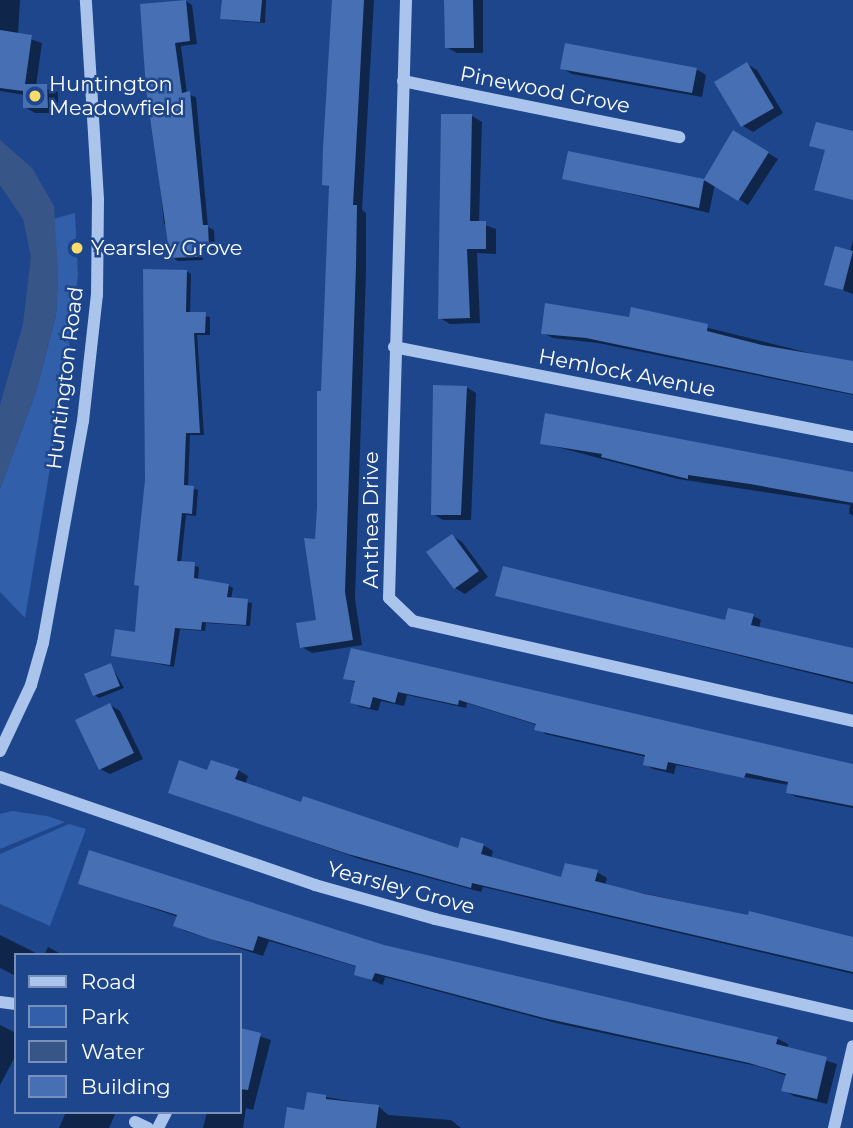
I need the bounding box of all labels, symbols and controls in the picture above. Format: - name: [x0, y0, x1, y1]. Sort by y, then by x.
- street label: Pinewood Grove: [458, 61, 632, 119]
- place label: Huntington Meadowfield: [49, 71, 185, 121]
- marker: Huntington Meadowfield: [27, 88, 43, 104]
- place label: Yearsley Grove: [91, 235, 243, 261]
- marker: Yearsley Grove: [69, 240, 85, 256]
- street label: Huntington Road: [41, 285, 89, 471]
- street label: Hemlock Avenue: [536, 343, 718, 403]
- street label: Anthea Drive: [358, 451, 384, 589]
- street label: Yearsley Grove: [325, 856, 477, 920]
- legend: [14, 953, 242, 1114]
- text: Road: [81, 969, 136, 994]
- text: Park: [81, 1004, 129, 1029]
- text: Water: [81, 1039, 145, 1064]
- text: Building: [81, 1074, 171, 1099]

